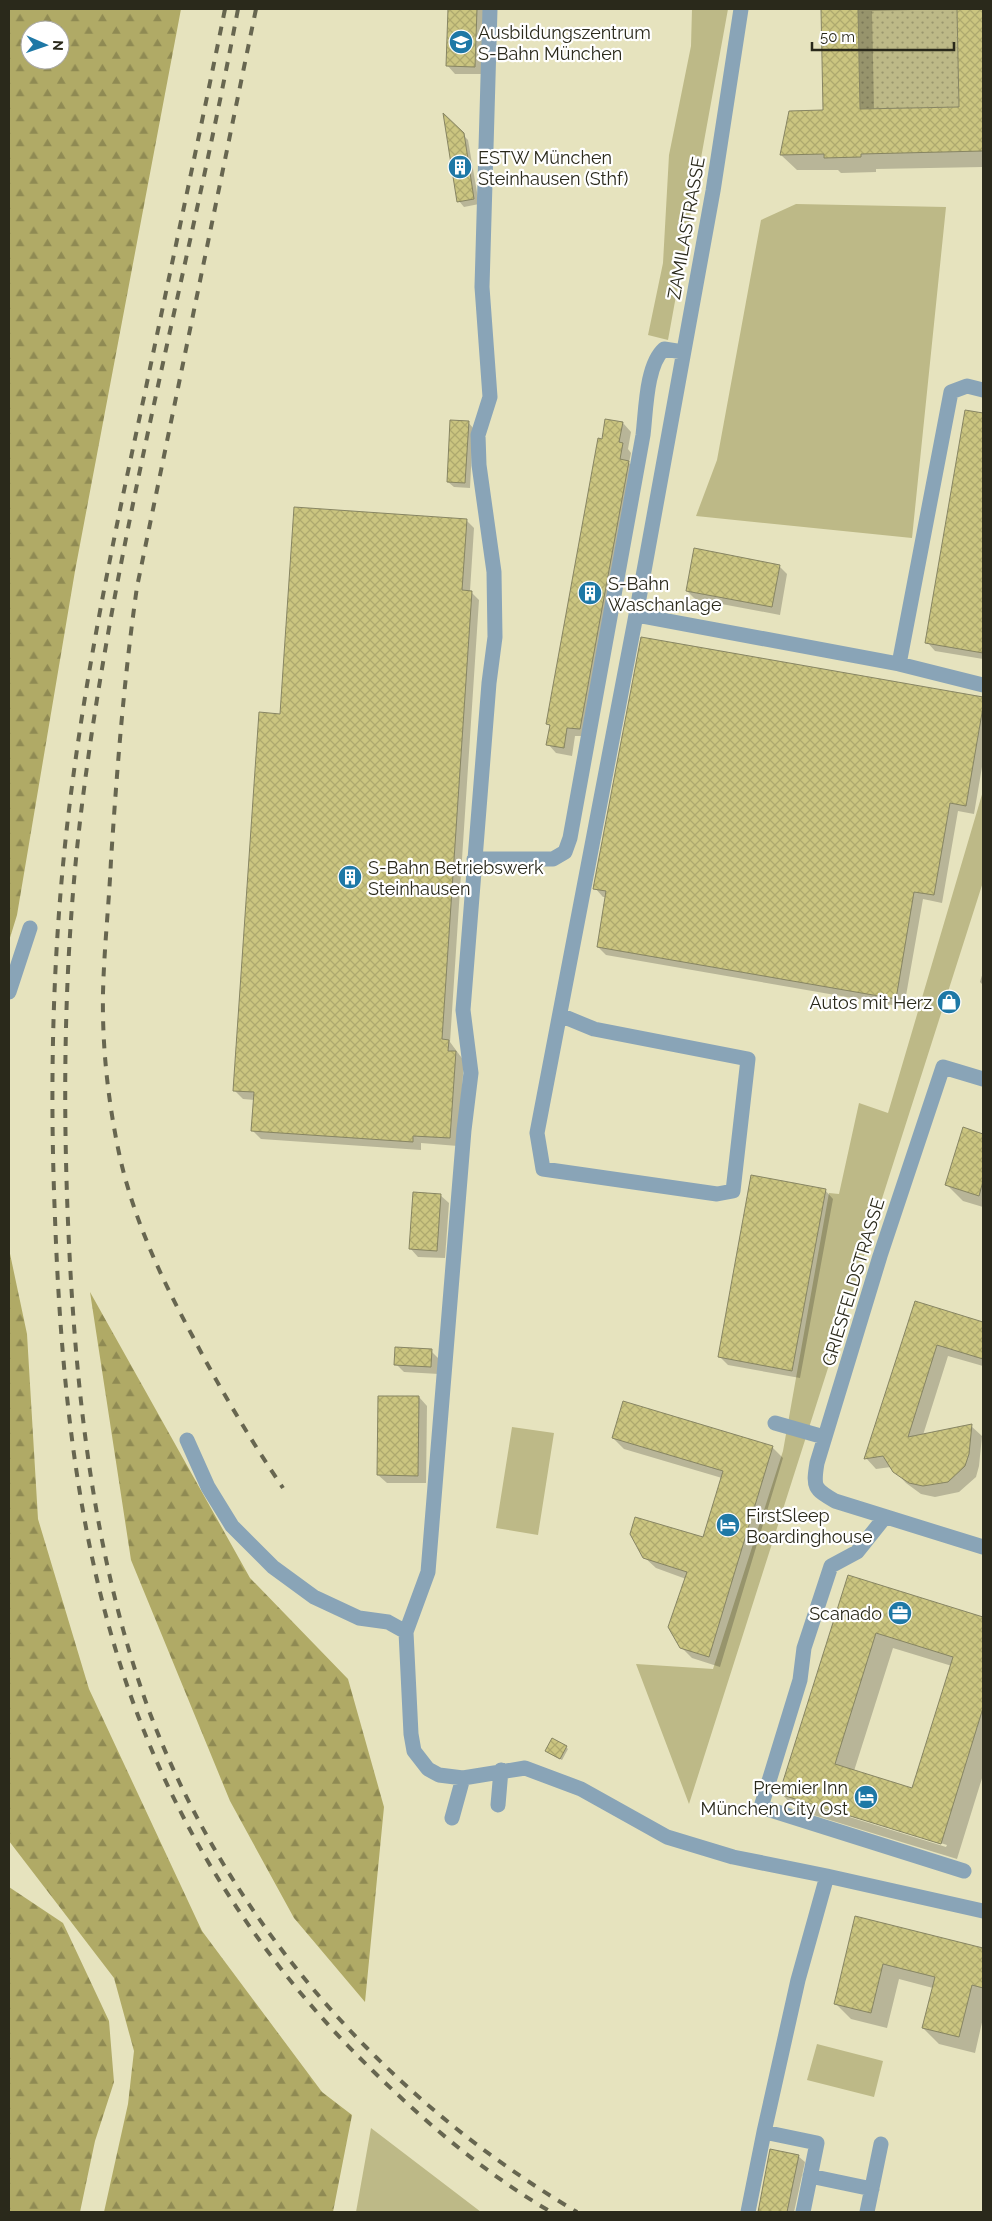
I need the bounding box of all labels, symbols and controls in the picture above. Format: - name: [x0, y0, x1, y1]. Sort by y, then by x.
- north arrow: [20, 20, 70, 70]
- scale bar: [812, 20, 954, 52]
- place label: Ausbildungszentrum S-Bahn München: [478, 22, 651, 64]
- text: 50 m: [820, 28, 855, 46]
- school or university icon: Ausbildungszentrum S-Bahn München: [448, 29, 474, 55]
- text: N: [50, 40, 66, 51]
- place label: ESTW München Steinhausen (Sthf): [478, 147, 628, 189]
- building icon: ESTW München Steinhausen (Sthf): [447, 154, 473, 180]
- street label: ZAMILASTRASSE: [663, 155, 709, 301]
- place label: S-Bahn Waschanlage: [608, 573, 722, 615]
- building icon: S-Bahn Waschanlage: [577, 580, 603, 606]
- place label: S-Bahn Betriebswerk Steinhausen: [368, 857, 544, 899]
- building icon: S-Bahn Betriebswerk Steinhausen: [337, 864, 363, 890]
- shop icon: Autos mit Herz: [936, 989, 962, 1015]
- place label: Autos mit Herz: [810, 992, 932, 1013]
- street label: GRIESFELDSTRASSE: [817, 1196, 889, 1368]
- place label: FirstSleep Boardinghouse: [746, 1505, 873, 1547]
- hotel icon: FirstSleep Boardinghouse: [715, 1512, 741, 1538]
- office icon: Scanado: [887, 1600, 913, 1626]
- place label: Scanado: [809, 1603, 882, 1624]
- place label: Premier Inn München City Ost: [701, 1777, 848, 1819]
- hotel icon: Premier Inn München City Ost: [853, 1784, 879, 1810]

